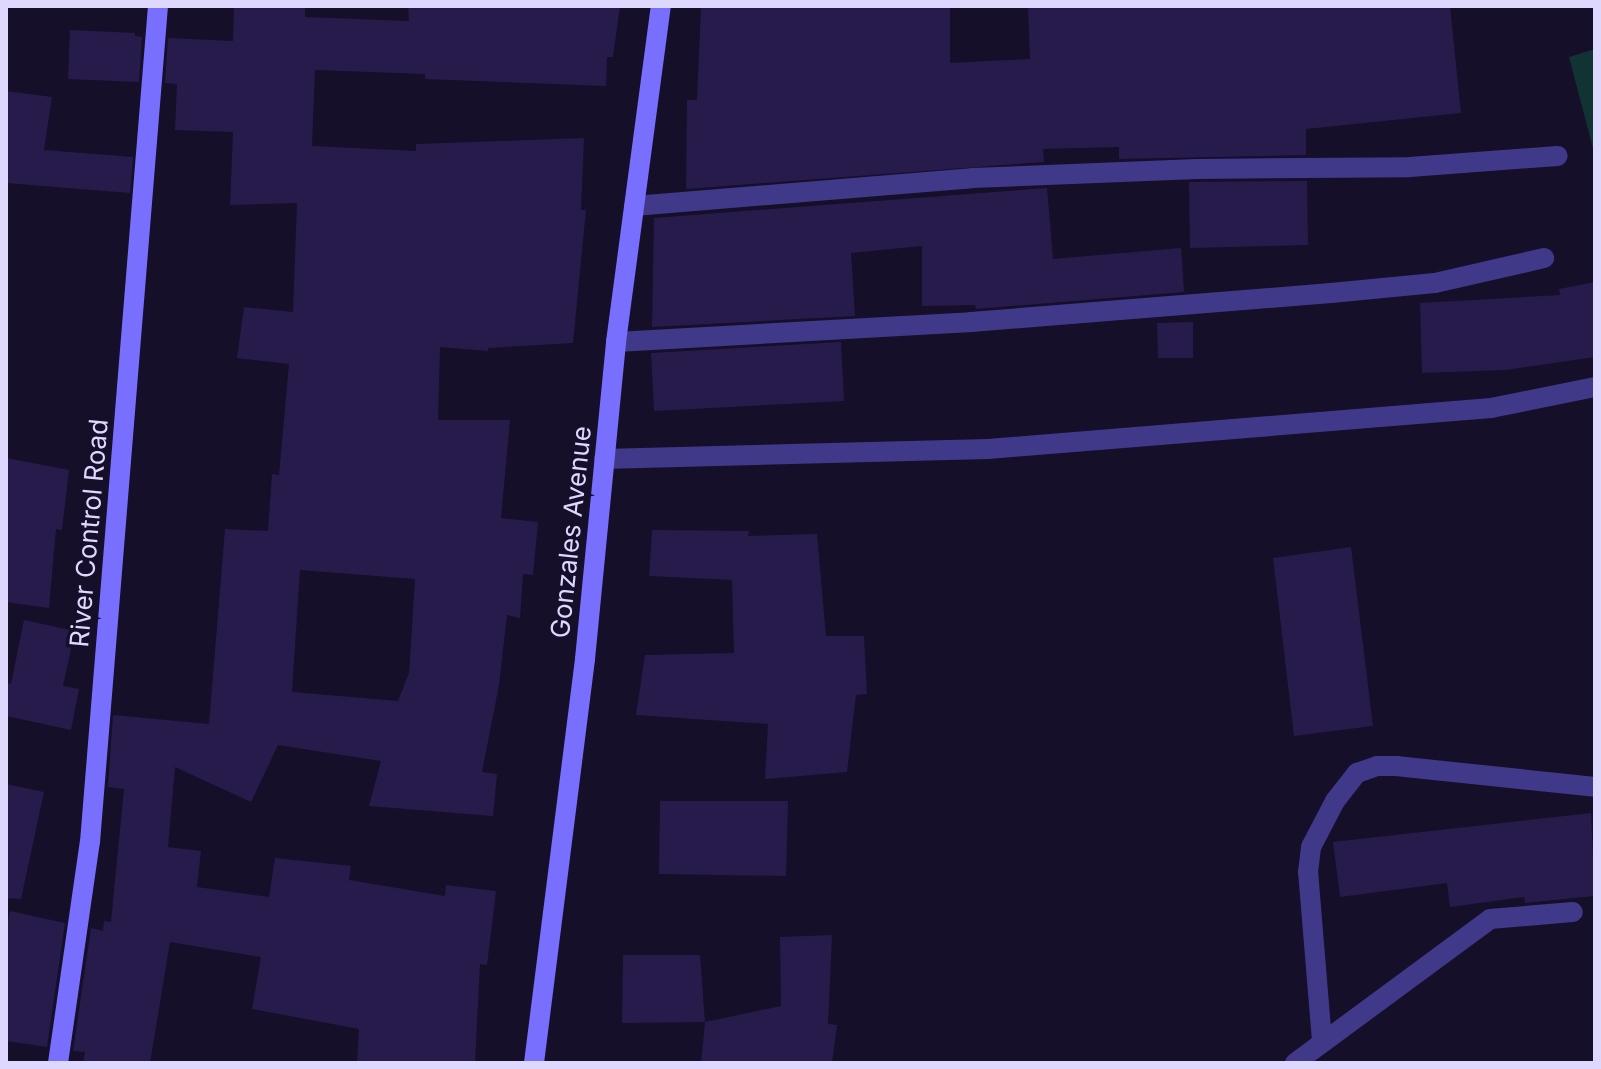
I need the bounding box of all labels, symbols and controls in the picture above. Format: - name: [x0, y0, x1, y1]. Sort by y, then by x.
- street label: River Control Road: [63, 418, 115, 648]
- street label: Gonzales Avenue: [544, 424, 598, 640]

